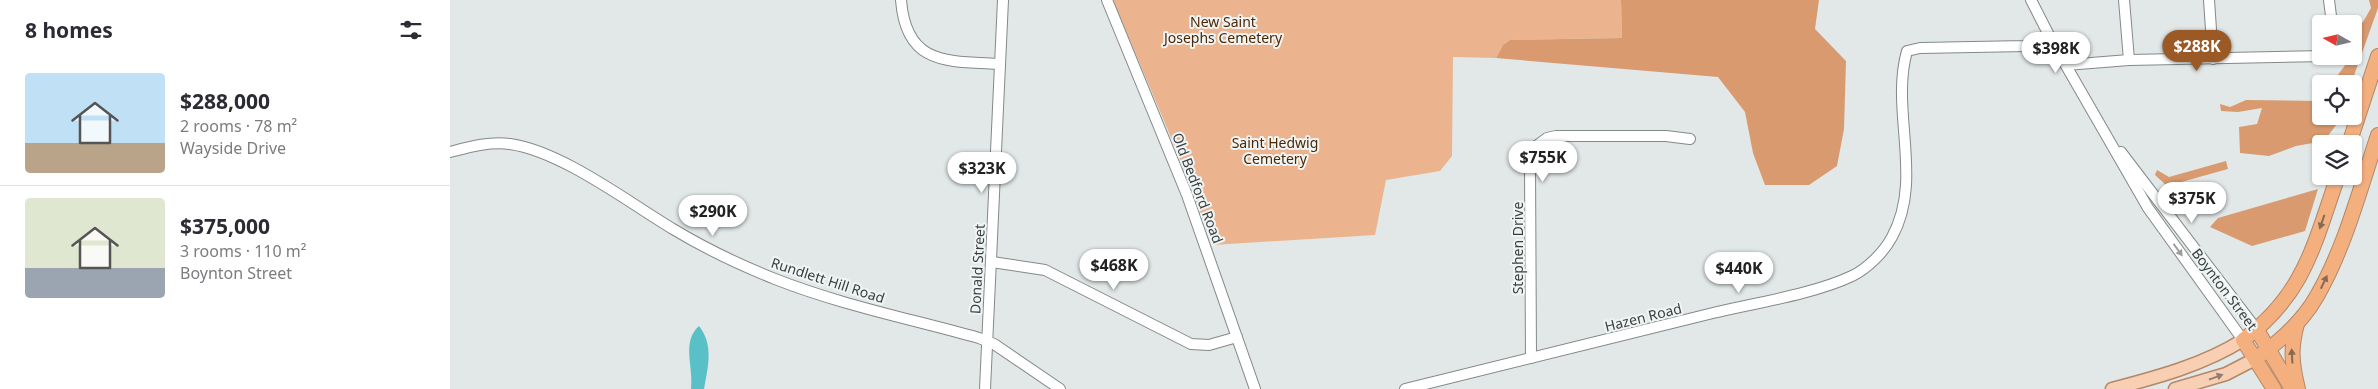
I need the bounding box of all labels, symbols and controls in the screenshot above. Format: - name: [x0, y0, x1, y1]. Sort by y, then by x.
- park label: New Saint Josephs Cemetery: [1162, 12, 1283, 47]
- north arrow: [2312, 15, 2362, 65]
- map controls: [2312, 15, 2362, 185]
- text: 8 homes: [25, 16, 113, 44]
- icon: filters: [397, 16, 425, 44]
- pin: $288K: [2162, 30, 2232, 72]
- pin: $398K: [2021, 32, 2091, 74]
- text: $288K: [2173, 35, 2221, 57]
- text: $398K: [2032, 37, 2080, 59]
- button: locate: [2312, 75, 2362, 125]
- text: $288,000: [180, 87, 270, 115]
- icon: home: [65, 93, 125, 153]
- text: 2 rooms · 78 m²: [180, 115, 297, 137]
- street label: Old Bedford Road: [1168, 130, 1228, 246]
- park label: Saint Hedwig Cemetery: [1232, 133, 1318, 168]
- button: layers: [2312, 135, 2362, 185]
- text: Wayside Drive: [180, 137, 286, 159]
- pin: $755K: [1508, 140, 1578, 183]
- text: $755K: [1519, 146, 1567, 168]
- pin: $323K: [947, 152, 1017, 194]
- text: $323K: [958, 157, 1006, 179]
- pin: $375K: [2157, 182, 2227, 224]
- text: $375K: [2168, 187, 2216, 209]
- pin: $290K: [678, 194, 748, 237]
- text: $290K: [689, 200, 737, 222]
- street label: Stephen Drive: [1508, 202, 1527, 294]
- text: $375,000: [180, 212, 270, 240]
- one-way arrow: [2317, 215, 2325, 230]
- icon: home: [65, 218, 125, 278]
- street label: Donald Street: [965, 223, 989, 315]
- text: 3 rooms · 110 m²: [180, 240, 306, 262]
- one-way arrow: [2173, 243, 2183, 257]
- street label: Boynton Street: [2188, 244, 2262, 334]
- pin: $468K: [1079, 248, 1149, 291]
- pin: $440K: [1704, 252, 1774, 294]
- street label: Rundlett Hill Road: [769, 253, 887, 307]
- text: $468K: [1090, 254, 1138, 276]
- text: $440K: [1715, 257, 1763, 279]
- text: Boynton Street: [180, 262, 292, 284]
- one-way arrow: [2320, 275, 2328, 289]
- street label: Hazen Road: [1603, 298, 1683, 336]
- one-way arrow: [2288, 347, 2296, 363]
- one-way arrow: [2209, 373, 2224, 380]

